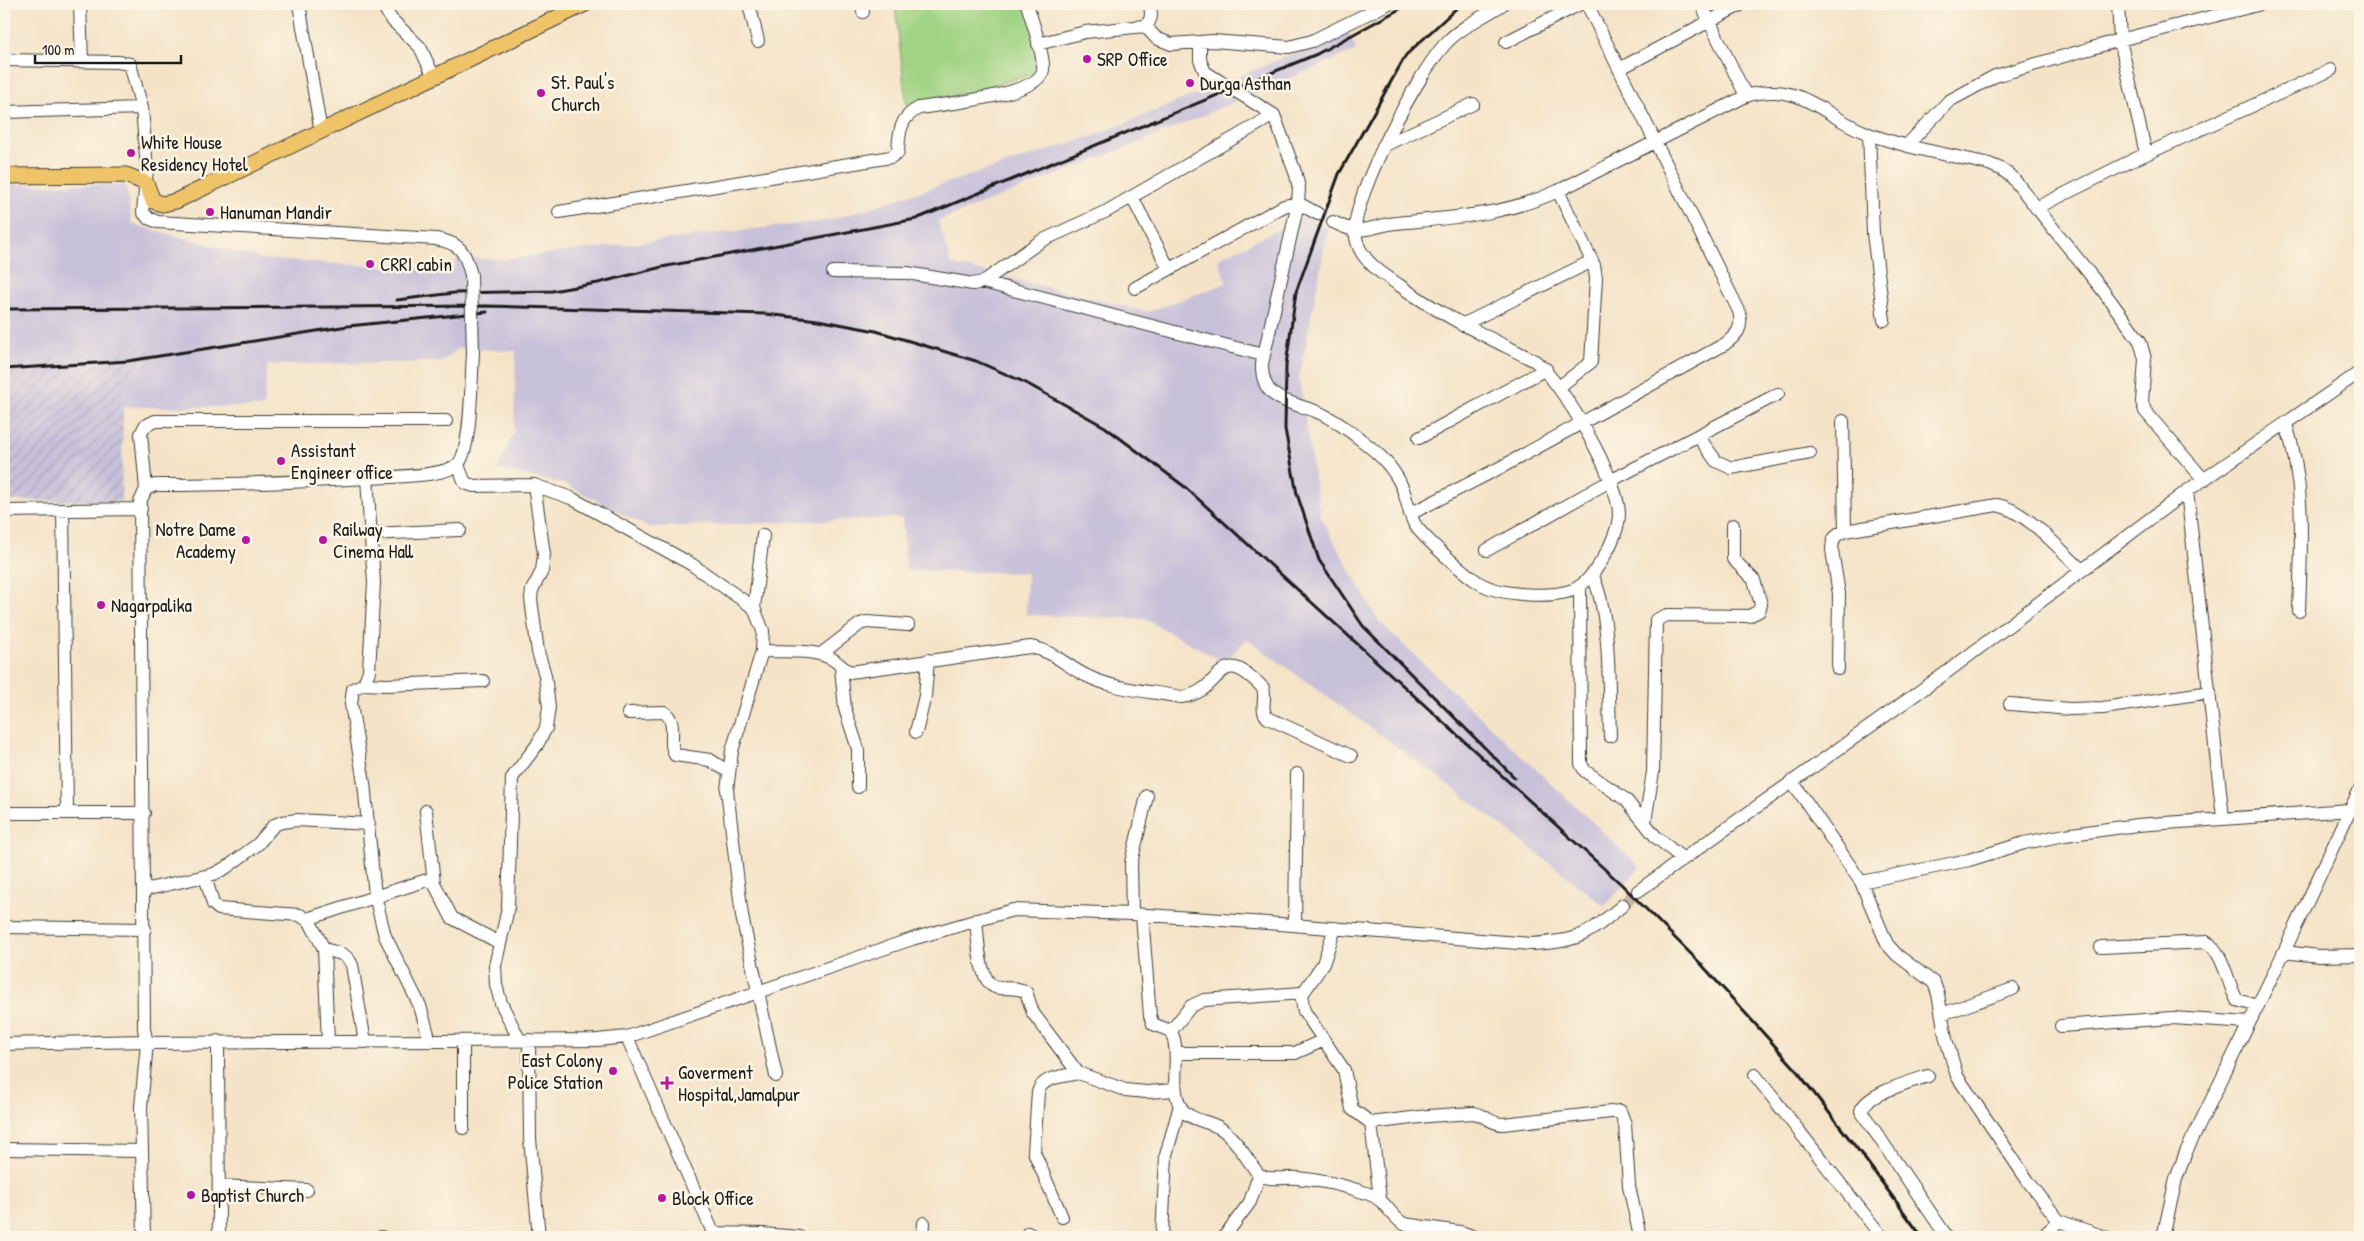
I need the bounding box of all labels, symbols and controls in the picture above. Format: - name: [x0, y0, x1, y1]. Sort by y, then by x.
- scale bar: [35, 32, 181, 64]
- text: 100 m: [42, 39, 75, 60]
- place label: SRP Office: [1097, 46, 1168, 72]
- marker: SRP Office: [1081, 53, 1093, 65]
- place label: St. Paul's Church: [551, 69, 614, 117]
- place label: Durga Asthan: [1200, 70, 1291, 96]
- marker: Durga Asthan: [1184, 77, 1196, 89]
- marker: St. Paul's Church: [535, 87, 547, 99]
- place label: White House Residency Hotel: [141, 129, 249, 177]
- marker: White House Residency Hotel: [125, 147, 137, 159]
- place label: Hanuman Mandir: [220, 199, 333, 225]
- marker: Hanuman Mandir: [204, 206, 216, 218]
- place label: CRRI cabin: [380, 251, 452, 277]
- marker: CRRI cabin: [364, 258, 376, 270]
- place label: Assistant Engineer office: [291, 437, 393, 485]
- marker: Assistant Engineer office: [275, 455, 287, 467]
- place label: Notre Dame Academy: [155, 516, 236, 564]
- place label: Railway Cinema Hall: [333, 516, 414, 564]
- marker: Notre Dame Academy: [240, 534, 252, 546]
- marker: Railway Cinema Hall: [317, 534, 329, 546]
- place label: Nagarpalika: [111, 592, 193, 618]
- marker: Nagarpalika: [95, 599, 107, 611]
- place label: East Colony Police Station: [508, 1047, 603, 1095]
- place label: Goverment Hospital,Jamalpur: [678, 1059, 801, 1107]
- marker: East Colony Police Station: [607, 1065, 619, 1077]
- marker: Goverment Hospital,Jamalpur: [660, 1076, 674, 1090]
- place label: Baptist Church: [201, 1182, 304, 1208]
- place label: Block Office: [672, 1185, 754, 1211]
- marker: Baptist Church: [185, 1189, 197, 1201]
- marker: Block Office: [656, 1192, 668, 1204]

